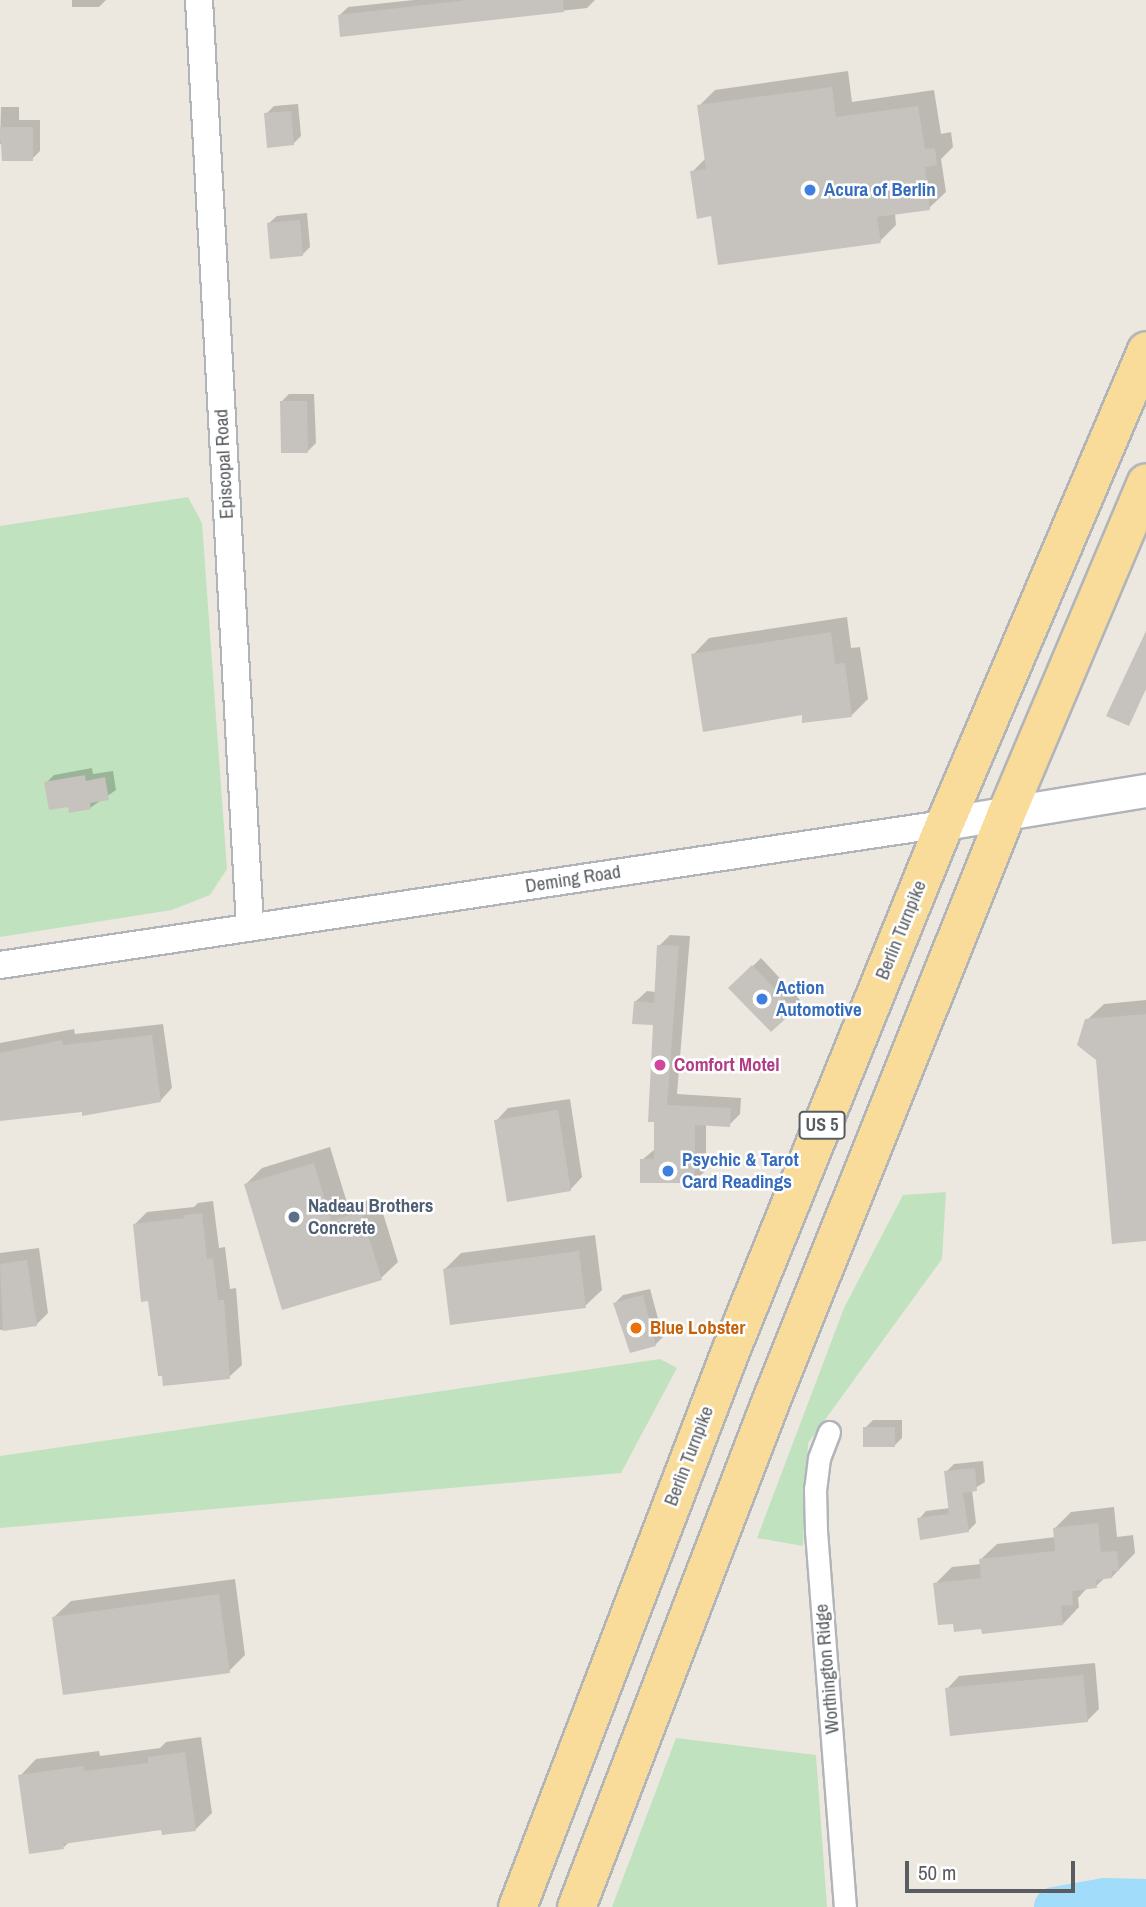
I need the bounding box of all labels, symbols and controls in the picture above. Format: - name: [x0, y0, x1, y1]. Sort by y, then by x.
- place label: Acura of Berlin: [824, 179, 936, 201]
- marker: Acura of Berlin: [802, 182, 818, 198]
- street label: Episcopal Road: [210, 408, 238, 520]
- street label: Deming Road: [524, 860, 622, 898]
- street label: Berlin Turnpike: [871, 877, 931, 983]
- place label: Action Automotive: [776, 977, 862, 1021]
- marker: Action Automotive: [754, 991, 770, 1007]
- place label: Comfort Motel: [674, 1054, 780, 1076]
- marker: Comfort Motel: [652, 1057, 668, 1073]
- road number: US 5: [798, 1110, 846, 1140]
- place label: Psychic & Tarot Card Readings: [682, 1149, 799, 1193]
- marker: Psychic & Tarot Card Readings: [660, 1163, 676, 1179]
- place label: Nadeau Brothers Concrete: [308, 1195, 434, 1239]
- marker: Nadeau Brothers Concrete: [286, 1209, 302, 1225]
- place label: Blue Lobster: [650, 1317, 745, 1339]
- marker: Blue Lobster: [628, 1320, 644, 1336]
- street label: Berlin Turnpike: [660, 1403, 718, 1509]
- street label: Worthington Ridge: [810, 1603, 844, 1735]
- scale bar: [908, 1848, 1078, 1892]
- text: 50 m: [918, 1858, 956, 1887]

